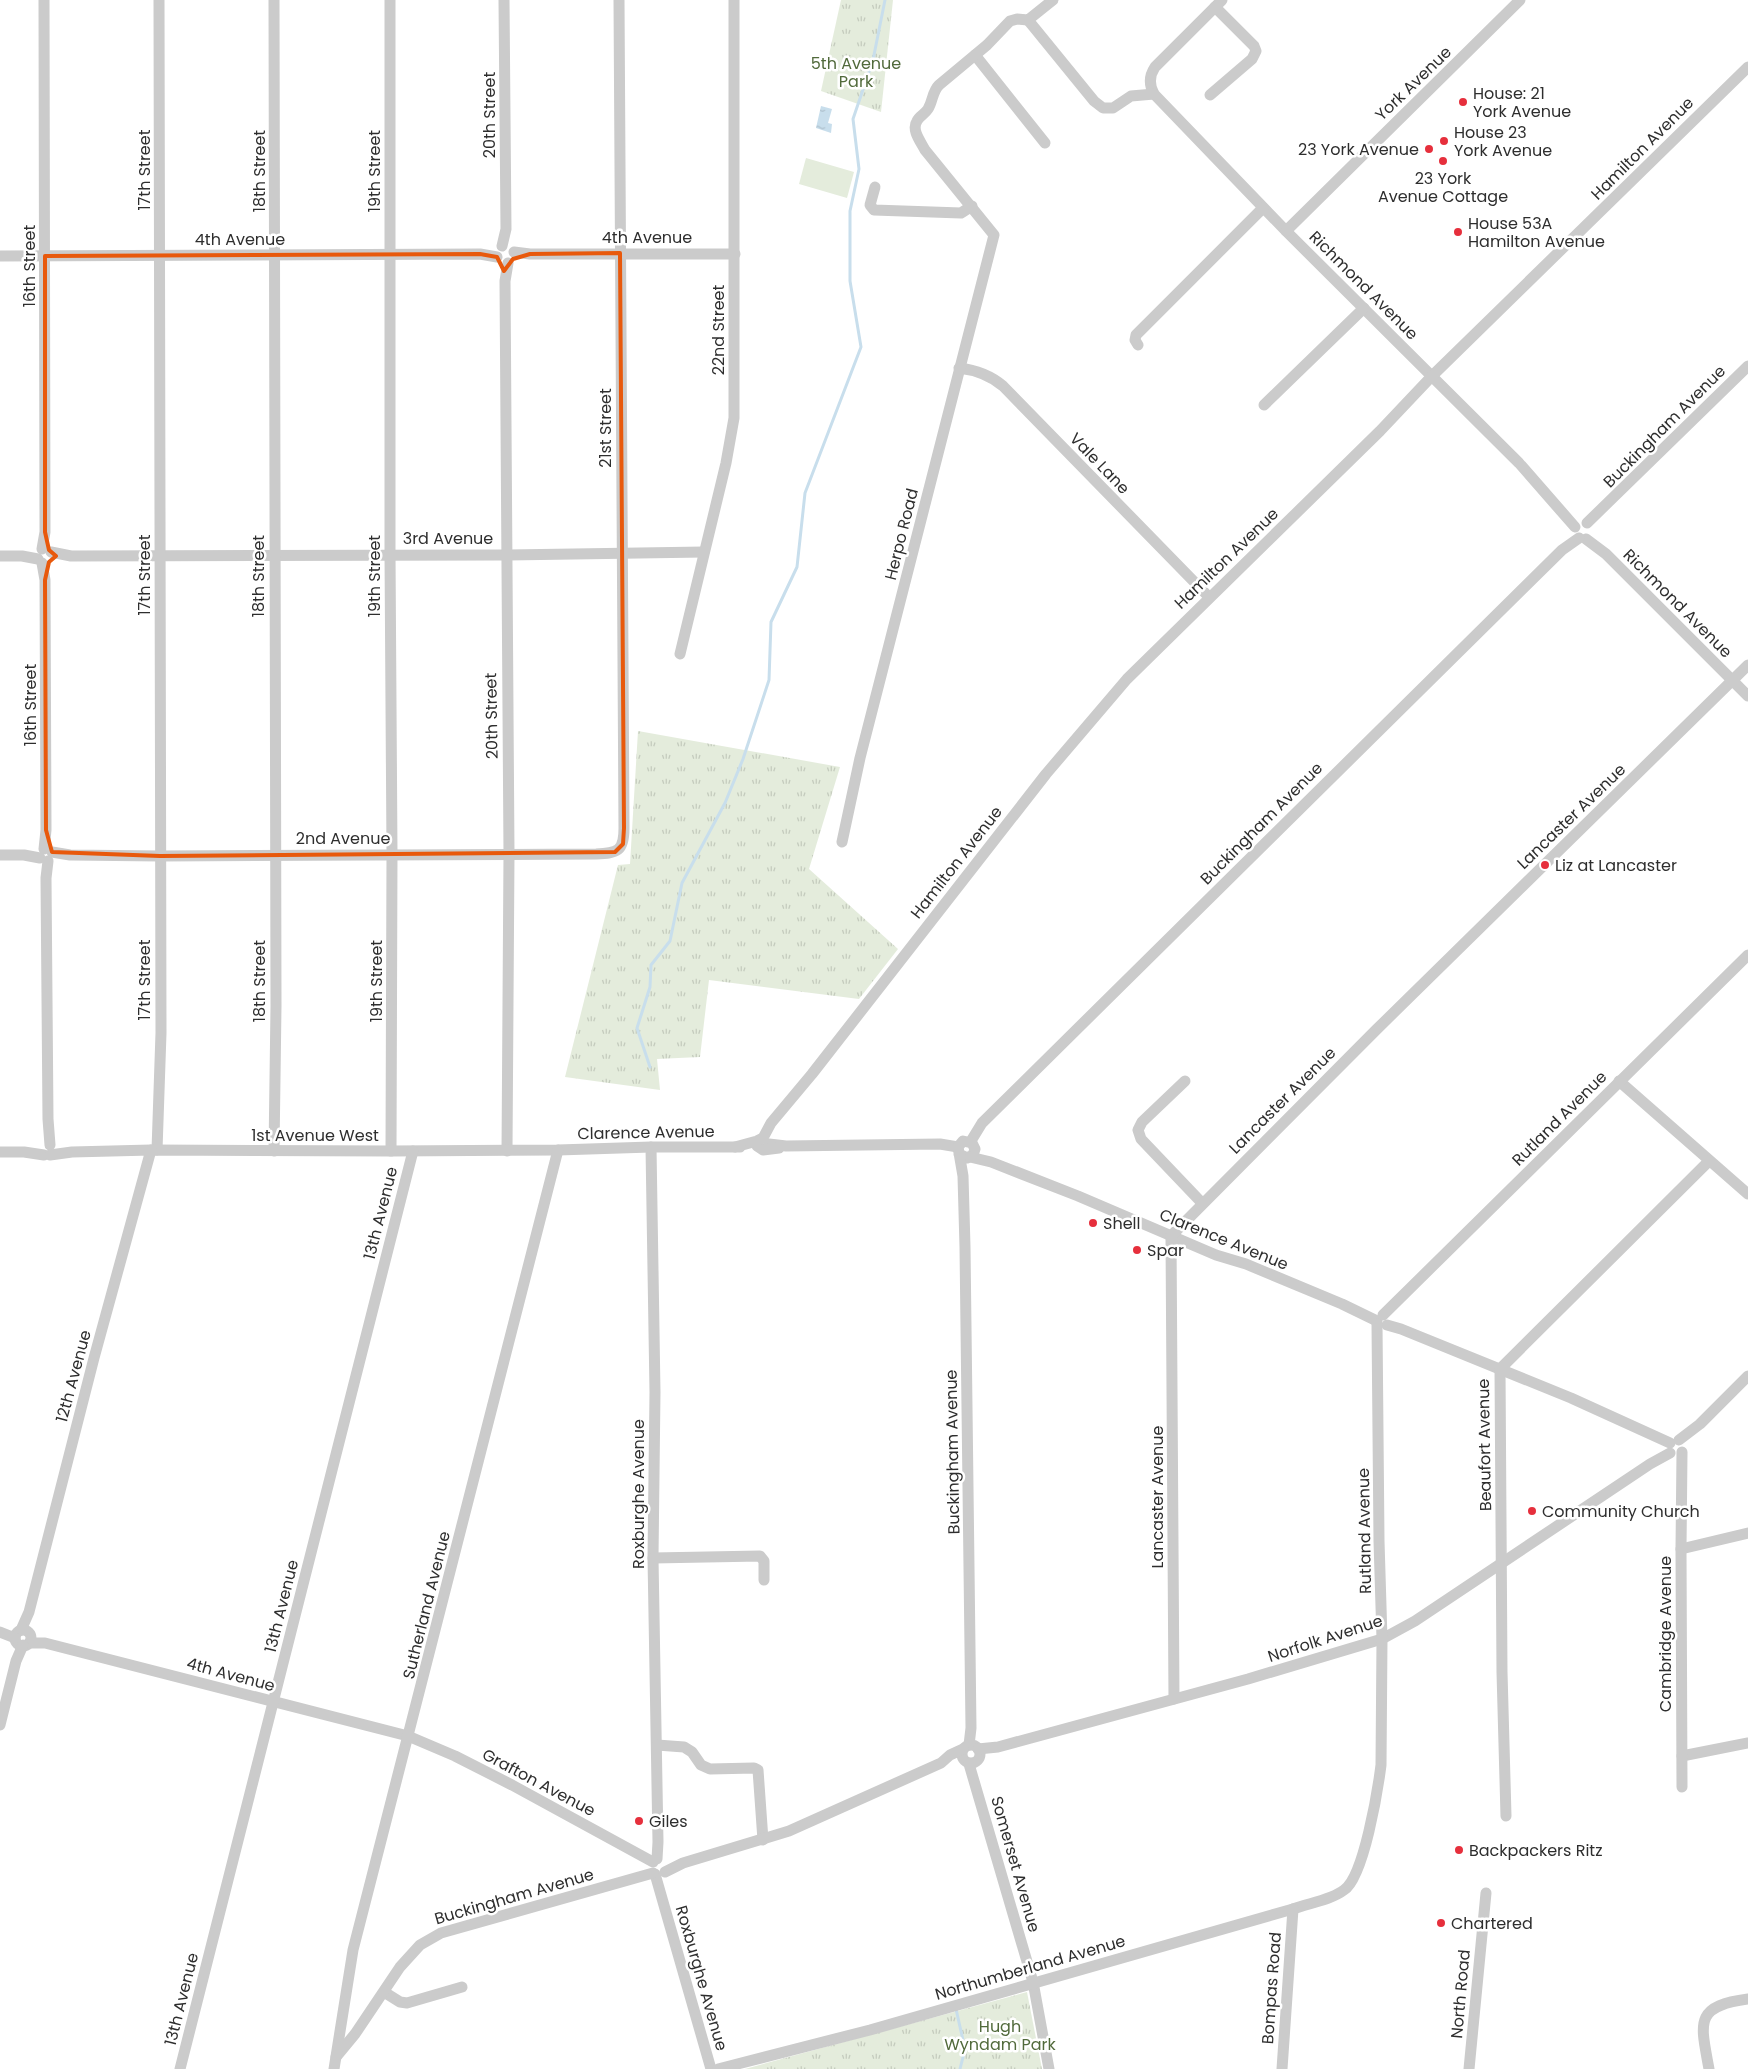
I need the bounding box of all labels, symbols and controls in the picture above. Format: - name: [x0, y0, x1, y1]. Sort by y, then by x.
- street label: York Avenue: [1370, 41, 1457, 126]
- park label: 5th Avenue Park: [811, 52, 901, 93]
- street label: 20th Street: [478, 72, 501, 158]
- place label: House: 21 York Avenue: [1473, 82, 1571, 123]
- street label: Hamilton Avenue: [1586, 92, 1699, 205]
- marker: House: 21 York Avenue: [1457, 96, 1469, 108]
- place label: House 23 York Avenue: [1454, 121, 1552, 162]
- street label: 17th Street: [133, 129, 156, 211]
- street label: 18th Street: [248, 130, 271, 212]
- street label: 19th Street: [363, 130, 386, 212]
- marker: House 23 York Avenue: [1438, 135, 1450, 147]
- place label: 23 York Avenue: [1298, 138, 1419, 161]
- marker: 23 York Avenue: [1423, 143, 1435, 155]
- marker: 23 York Avenue Cottage: [1437, 155, 1449, 167]
- place label: 23 York Avenue Cottage: [1378, 167, 1508, 208]
- place label: House 53A Hamilton Avenue: [1468, 212, 1605, 253]
- street label: 16th Street: [18, 225, 41, 307]
- street label: 4th Avenue: [602, 226, 692, 249]
- street label: Richmond Avenue: [1304, 226, 1423, 345]
- marker: House 53A Hamilton Avenue: [1452, 226, 1464, 238]
- street label: 4th Avenue: [195, 228, 285, 251]
- street label: 22nd Street: [707, 285, 730, 375]
- street label: Buckingham Avenue: [1598, 360, 1731, 493]
- street label: 21st Street: [594, 388, 617, 468]
- street label: Vale Lane: [1064, 427, 1135, 499]
- street label: Herpo Road: [879, 486, 924, 582]
- street label: Hamilton Avenue: [1169, 502, 1284, 614]
- street label: 3rd Avenue: [403, 527, 493, 550]
- street label: 17th Street: [133, 534, 156, 616]
- street label: 18th Street: [247, 535, 270, 617]
- street label: 19th Street: [363, 535, 386, 617]
- street label: Richmond Avenue: [1618, 544, 1737, 663]
- street label: 16th Street: [19, 664, 42, 746]
- street label: 20th Street: [479, 672, 504, 759]
- street label: Buckingham Avenue: [1195, 757, 1328, 890]
- street label: Lancaster Avenue: [1512, 758, 1631, 874]
- street label: Hamilton Avenue: [905, 801, 1008, 923]
- street label: 2nd Avenue: [296, 827, 390, 850]
- place label: Liz at Lancaster: [1555, 854, 1677, 877]
- marker: Liz at Lancaster: [1539, 859, 1551, 871]
- street label: 17th Street: [133, 939, 156, 1021]
- street label: 18th Street: [248, 940, 271, 1022]
- street label: 19th Street: [365, 940, 388, 1022]
- street label: Lancaster Avenue: [1224, 1042, 1341, 1159]
- street label: Rutland Avenue: [1507, 1066, 1612, 1171]
- street label: Clarence Avenue: [577, 1120, 715, 1145]
- street label: 1st Avenue West: [251, 1124, 379, 1147]
- street label: 13th Avenue: [358, 1164, 403, 1262]
- street label: Clarence Avenue: [1156, 1203, 1292, 1276]
- place label: Shell: [1103, 1212, 1140, 1235]
- marker: Shell: [1087, 1217, 1099, 1229]
- place label: Spar: [1147, 1239, 1184, 1262]
- marker: Spar: [1131, 1244, 1143, 1256]
- street label: 12th Avenue: [50, 1327, 97, 1425]
- street label: Buckingham Avenue: [940, 1369, 965, 1535]
- street label: Beaufort Avenue: [1472, 1379, 1497, 1511]
- street label: Roxburghe Avenue: [627, 1419, 650, 1569]
- street label: Lancaster Avenue: [1146, 1425, 1169, 1568]
- street label: Rutland Avenue: [1352, 1468, 1377, 1594]
- place label: Community Church: [1542, 1500, 1700, 1523]
- marker: Community Church: [1526, 1505, 1538, 1517]
- street label: Sutherland Avenue: [397, 1529, 456, 1682]
- street label: Cambridge Avenue: [1654, 1556, 1677, 1712]
- street label: 13th Avenue: [259, 1557, 304, 1655]
- street label: Norfolk Avenue: [1265, 1609, 1386, 1668]
- street label: 4th Avenue: [184, 1652, 278, 1697]
- street label: Grafton Avenue: [478, 1743, 599, 1822]
- street label: Somerset Avenue: [985, 1793, 1046, 1935]
- place label: Giles: [649, 1810, 688, 1833]
- marker: Giles: [633, 1815, 645, 1827]
- place label: Backpackers Ritz: [1469, 1839, 1602, 1862]
- marker: Backpackers Ritz: [1453, 1844, 1465, 1856]
- street label: Buckingham Avenue: [432, 1863, 597, 1930]
- street label: Roxburghe Avenue: [670, 1903, 733, 2053]
- place label: Chartered: [1451, 1912, 1533, 1935]
- marker: Chartered: [1435, 1917, 1447, 1929]
- street label: Northumberland Avenue: [932, 1929, 1128, 2006]
- street label: Bompas Road: [1256, 1931, 1287, 2045]
- street label: North Road: [1445, 1949, 1476, 2040]
- street label: 13th Avenue: [159, 1950, 204, 2048]
- park label: Hugh Wyndam Park: [944, 2015, 1057, 2056]

